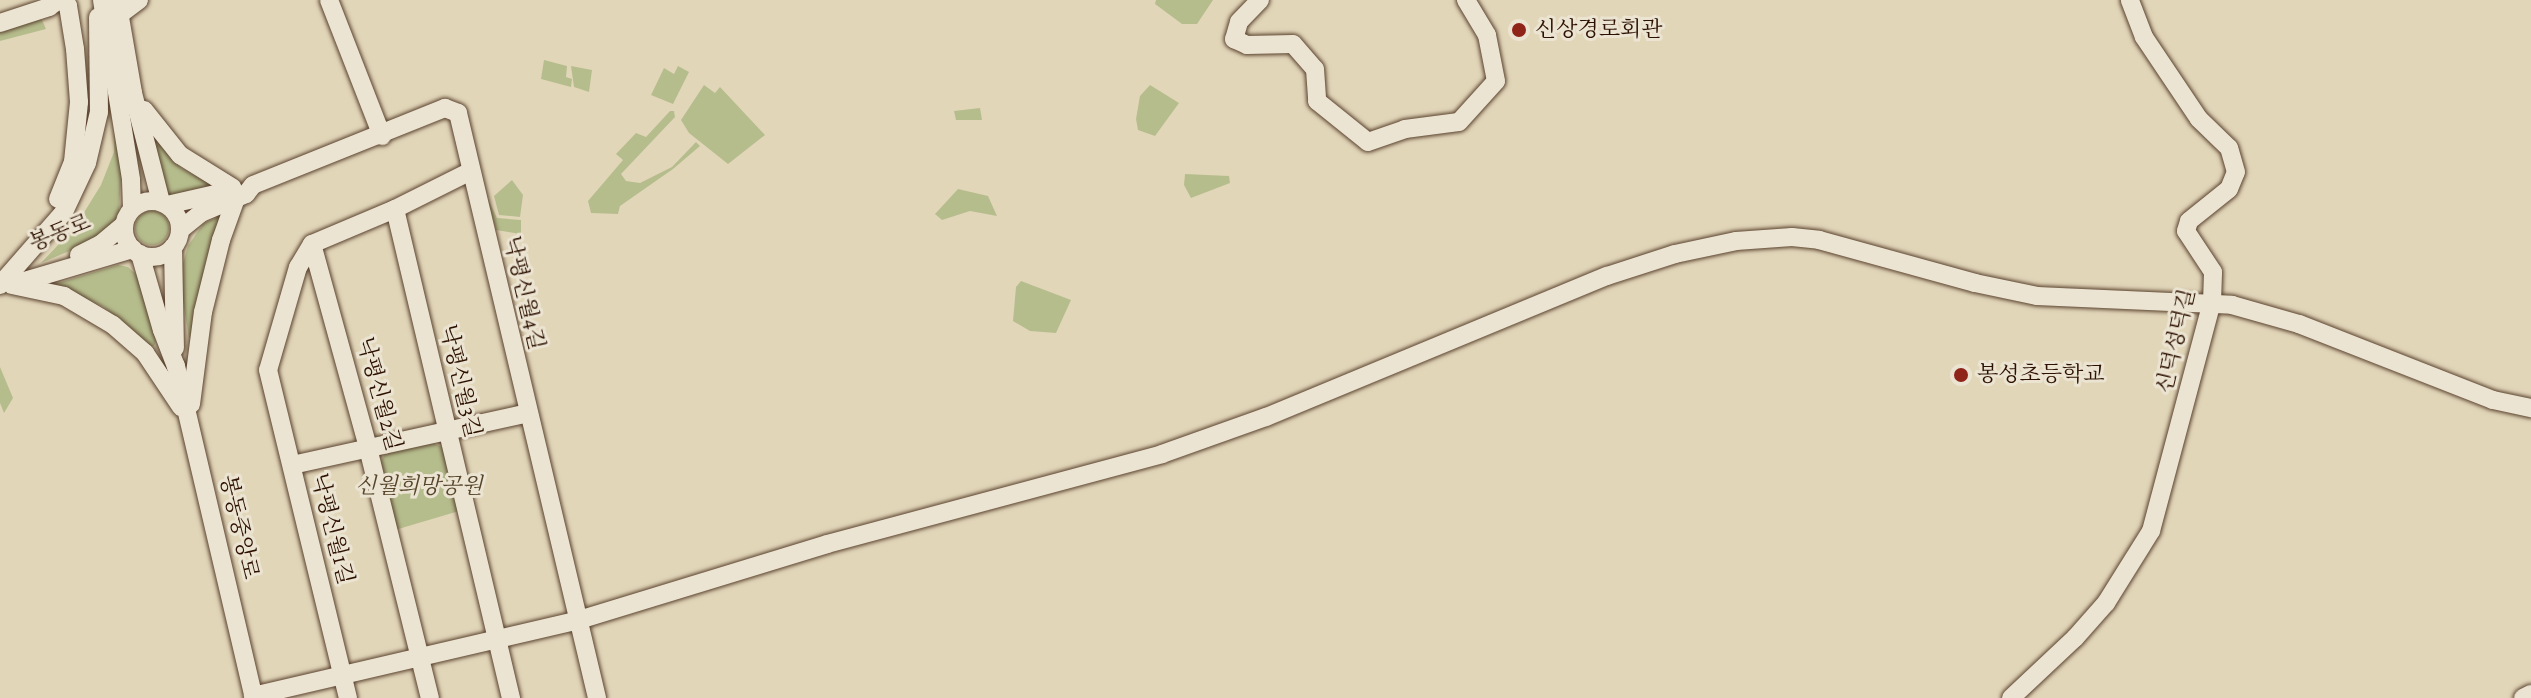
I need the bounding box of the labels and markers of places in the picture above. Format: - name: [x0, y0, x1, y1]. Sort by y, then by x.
- place label: 신상경로회관: [1535, 17, 1663, 43]
- marker: 신상경로회관: [1510, 21, 1528, 39]
- place label: 봉성초등학교: [1977, 362, 2105, 388]
- marker: 봉성초등학교: [1952, 366, 1970, 384]

